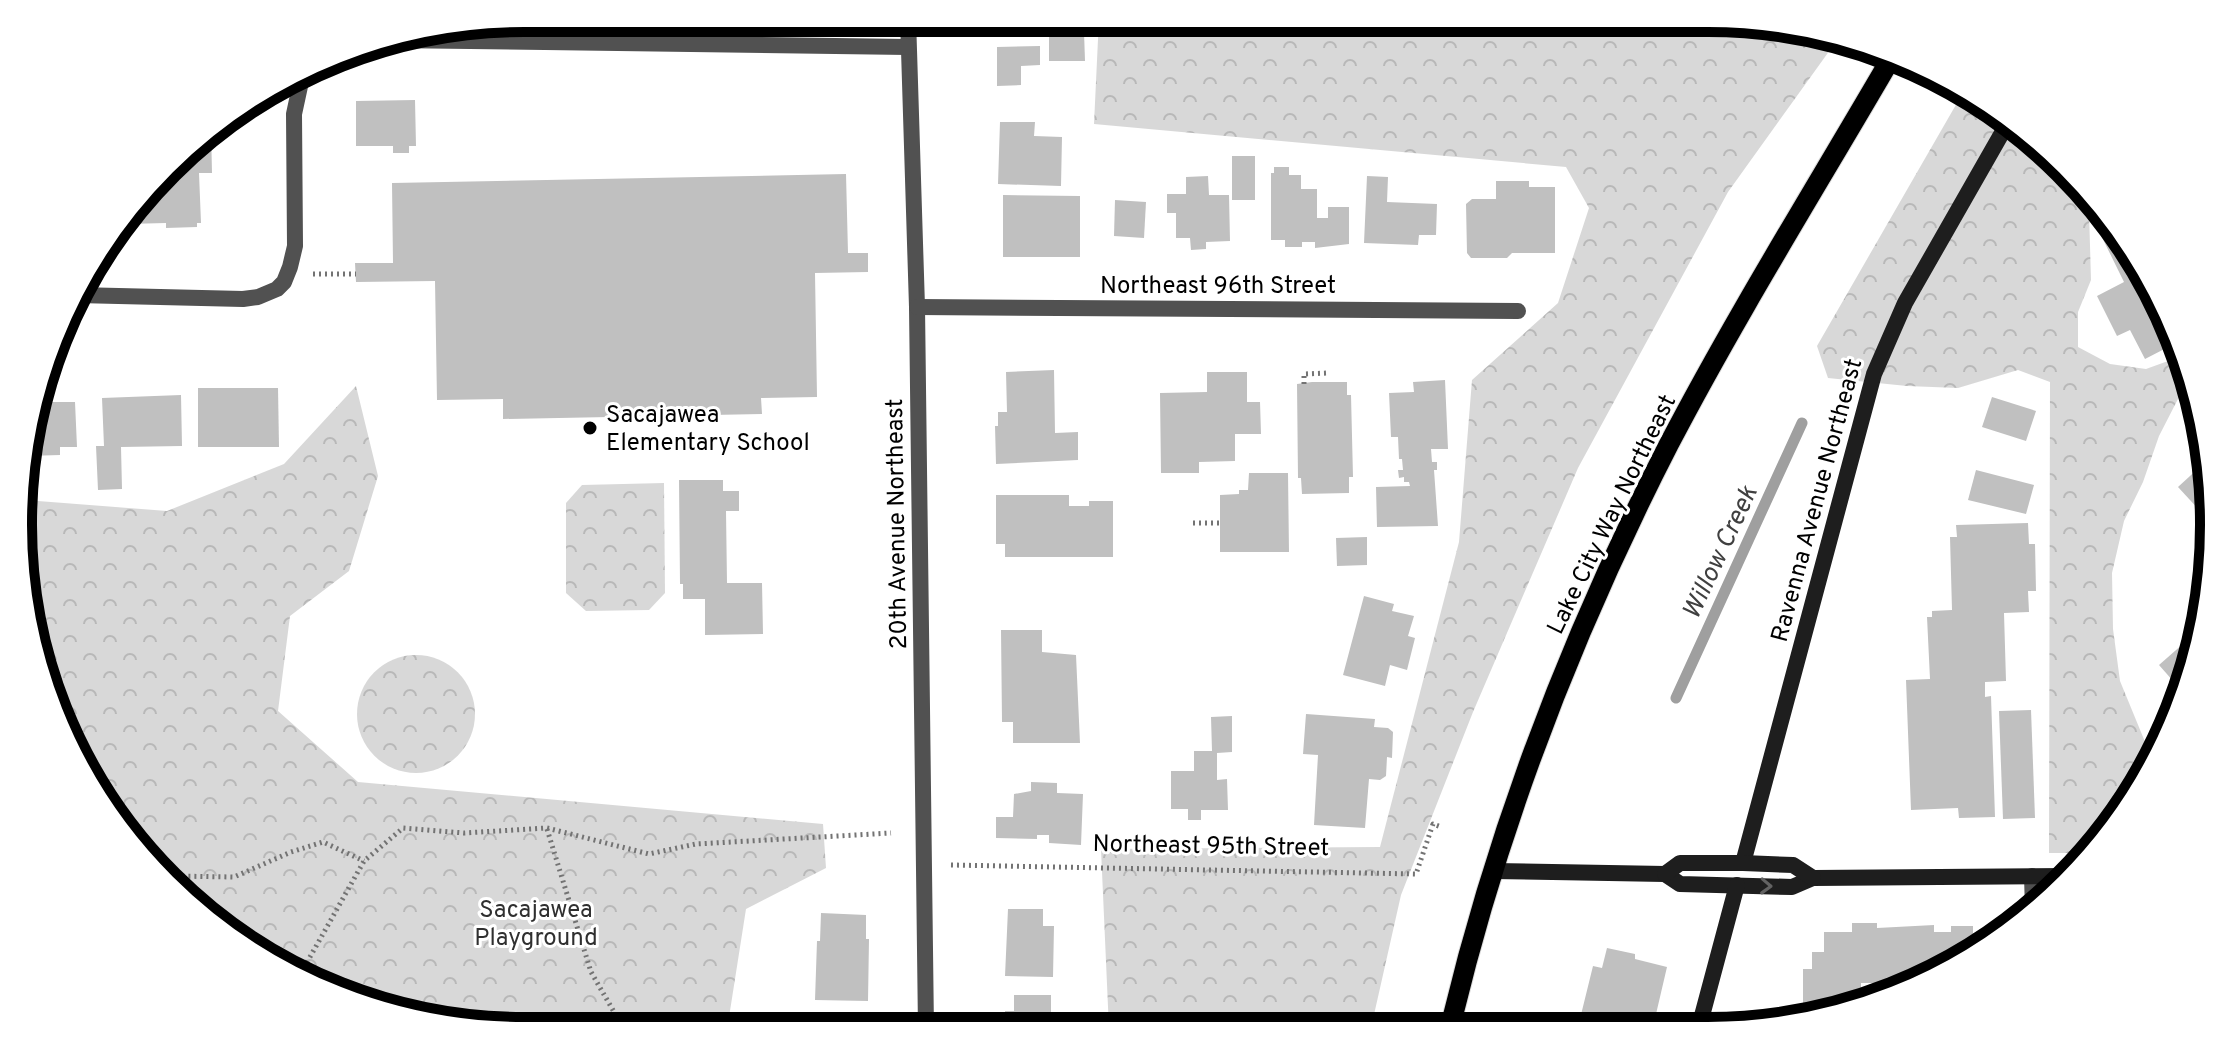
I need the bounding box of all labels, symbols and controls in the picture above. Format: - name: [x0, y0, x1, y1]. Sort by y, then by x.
- street label: Northeast 96th Street: [1100, 272, 1336, 302]
- street label: Ravenna Avenue Northeast: [1766, 355, 1870, 646]
- street label: Lake City Way Northeast: [1542, 390, 1684, 640]
- street label: 20th Avenue Northeast: [881, 398, 915, 650]
- place label: Sacajawea Elementary School: [606, 401, 810, 459]
- marker: Sacajawea Elementary School: [581, 419, 599, 437]
- water label: Willow Creek: [1676, 480, 1767, 625]
- street label: Northeast 95th Street: [1092, 830, 1330, 864]
- one-way arrow: [1760, 877, 1773, 894]
- park label: Sacajawea Playground: [474, 896, 598, 954]

